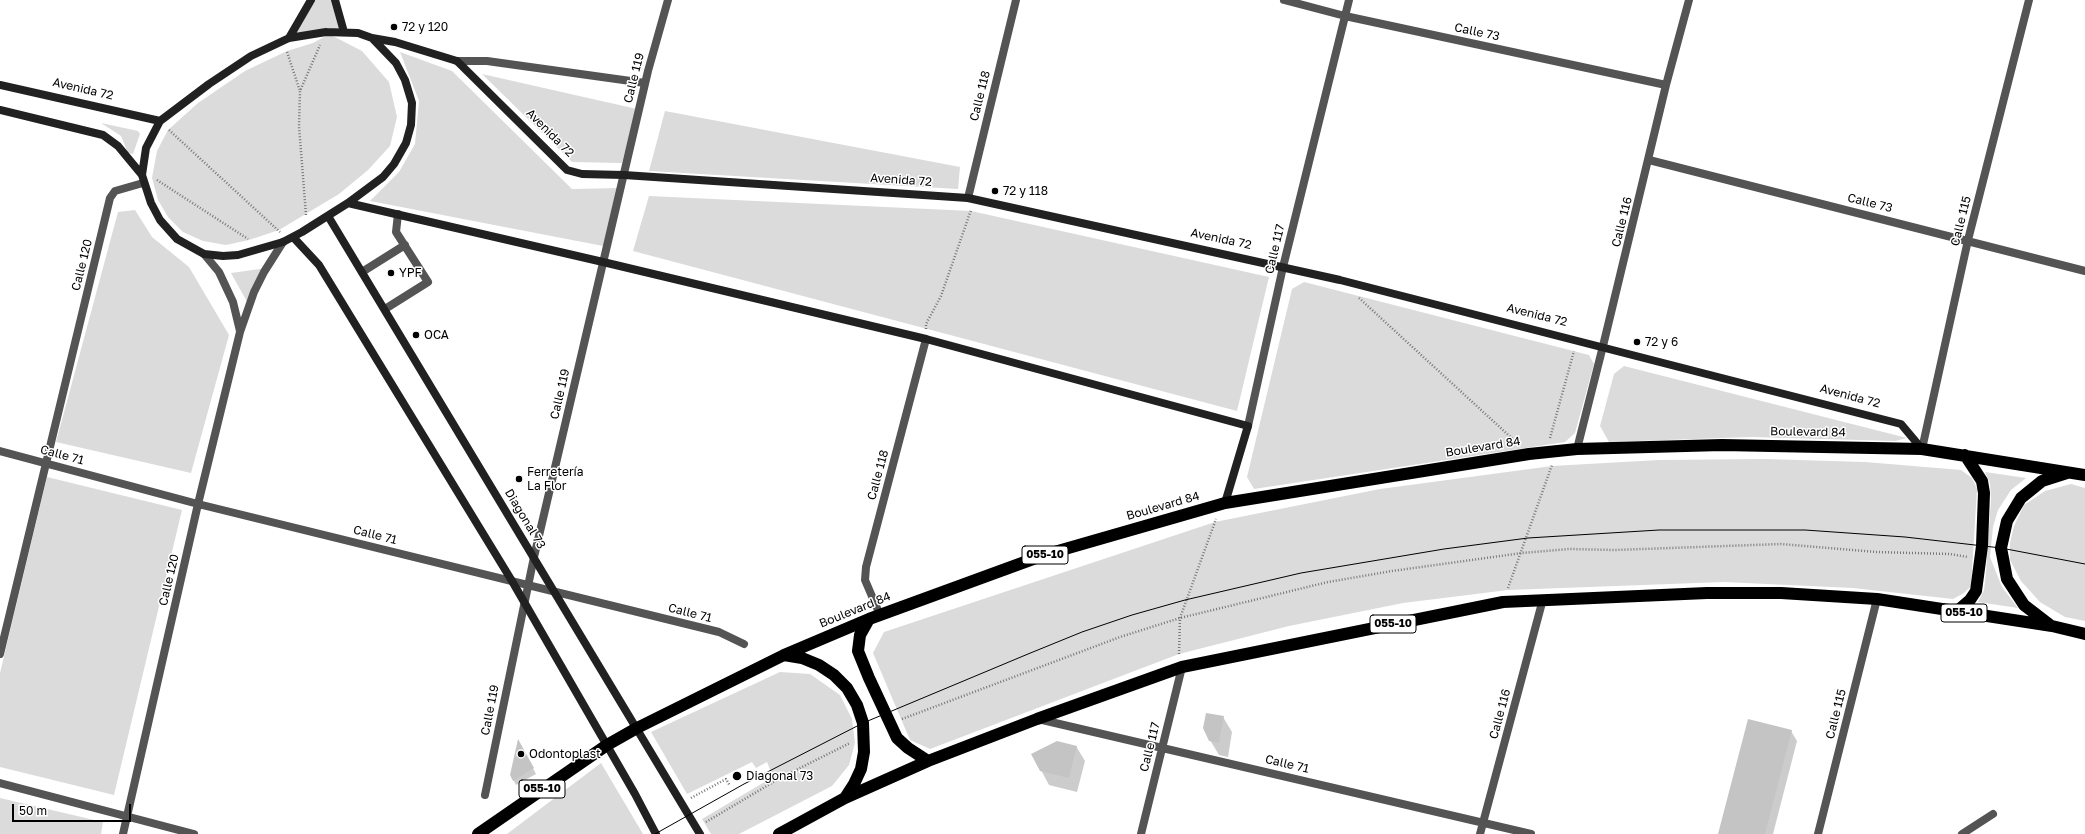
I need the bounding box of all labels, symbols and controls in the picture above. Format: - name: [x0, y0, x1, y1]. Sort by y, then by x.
- place label: 72 y 120: [402, 20, 448, 34]
- street label: Calle 73: [1453, 20, 1501, 44]
- marker: 72 y 120: [389, 22, 399, 32]
- street label: Calle 119: [621, 51, 647, 105]
- street label: Calle 118: [967, 69, 993, 123]
- street label: Avenida 72: [51, 75, 115, 103]
- street label: Avenida 72: [523, 106, 577, 160]
- street label: Avenida 72: [870, 171, 932, 189]
- place label: 72 y 118: [1003, 184, 1048, 198]
- marker: 72 y 118: [990, 186, 1000, 196]
- street label: Calle 73: [1846, 190, 1894, 216]
- street label: Calle 115: [1948, 194, 1974, 248]
- street label: Calle 116: [1609, 195, 1635, 249]
- street label: Calle 117: [1262, 223, 1288, 275]
- street label: Avenida 72: [1189, 226, 1253, 252]
- street label: Calle 120: [69, 238, 95, 292]
- place label: YPF: [399, 266, 422, 280]
- marker: YPF: [386, 268, 396, 278]
- street label: Avenida 72: [1505, 301, 1569, 329]
- place label: OCA: [424, 328, 449, 342]
- marker: OCA: [411, 330, 421, 340]
- place label: 72 y 6: [1645, 335, 1678, 349]
- marker: 72 y 6: [1632, 337, 1642, 347]
- street label: Calle 119: [547, 367, 573, 421]
- street label: Avenida 72: [1818, 381, 1882, 411]
- street label: Boulevard 84: [1770, 424, 1846, 440]
- street label: Boulevard 84: [1445, 434, 1521, 460]
- street label: Calle 71: [39, 442, 85, 468]
- street label: Calle 118: [864, 448, 892, 502]
- place label: Ferretería La Flor: [527, 465, 584, 493]
- marker: Ferretería La Flor: [514, 474, 524, 484]
- street label: Diagonal 73: [501, 486, 549, 552]
- street label: Boulevard 84: [1125, 489, 1201, 523]
- street label: Calle 71: [352, 523, 398, 547]
- road number: 055-10: [1022, 546, 1068, 564]
- street label: Calle 120: [156, 553, 182, 607]
- street label: Boulevard 84: [817, 589, 893, 631]
- street label: Calle 71: [667, 601, 713, 625]
- road number: 055-10: [1941, 604, 1987, 622]
- road number: 055-10: [1370, 615, 1416, 633]
- street label: Calle 119: [478, 683, 502, 737]
- street label: Calle 116: [1486, 687, 1514, 741]
- street label: Calle 115: [1823, 687, 1849, 741]
- street label: Calle 117: [1137, 721, 1163, 773]
- place label: Odontoplast: [529, 747, 601, 761]
- marker: Odontoplast: [516, 749, 526, 759]
- street label: Calle 71: [1264, 752, 1310, 776]
- place label: Diagonal 73: [746, 769, 813, 783]
- marker: Diagonal 73: [731, 770, 743, 782]
- road number: 055-10: [519, 780, 565, 798]
- scale bar: [14, 796, 133, 822]
- text: 50 m: [19, 803, 47, 818]

